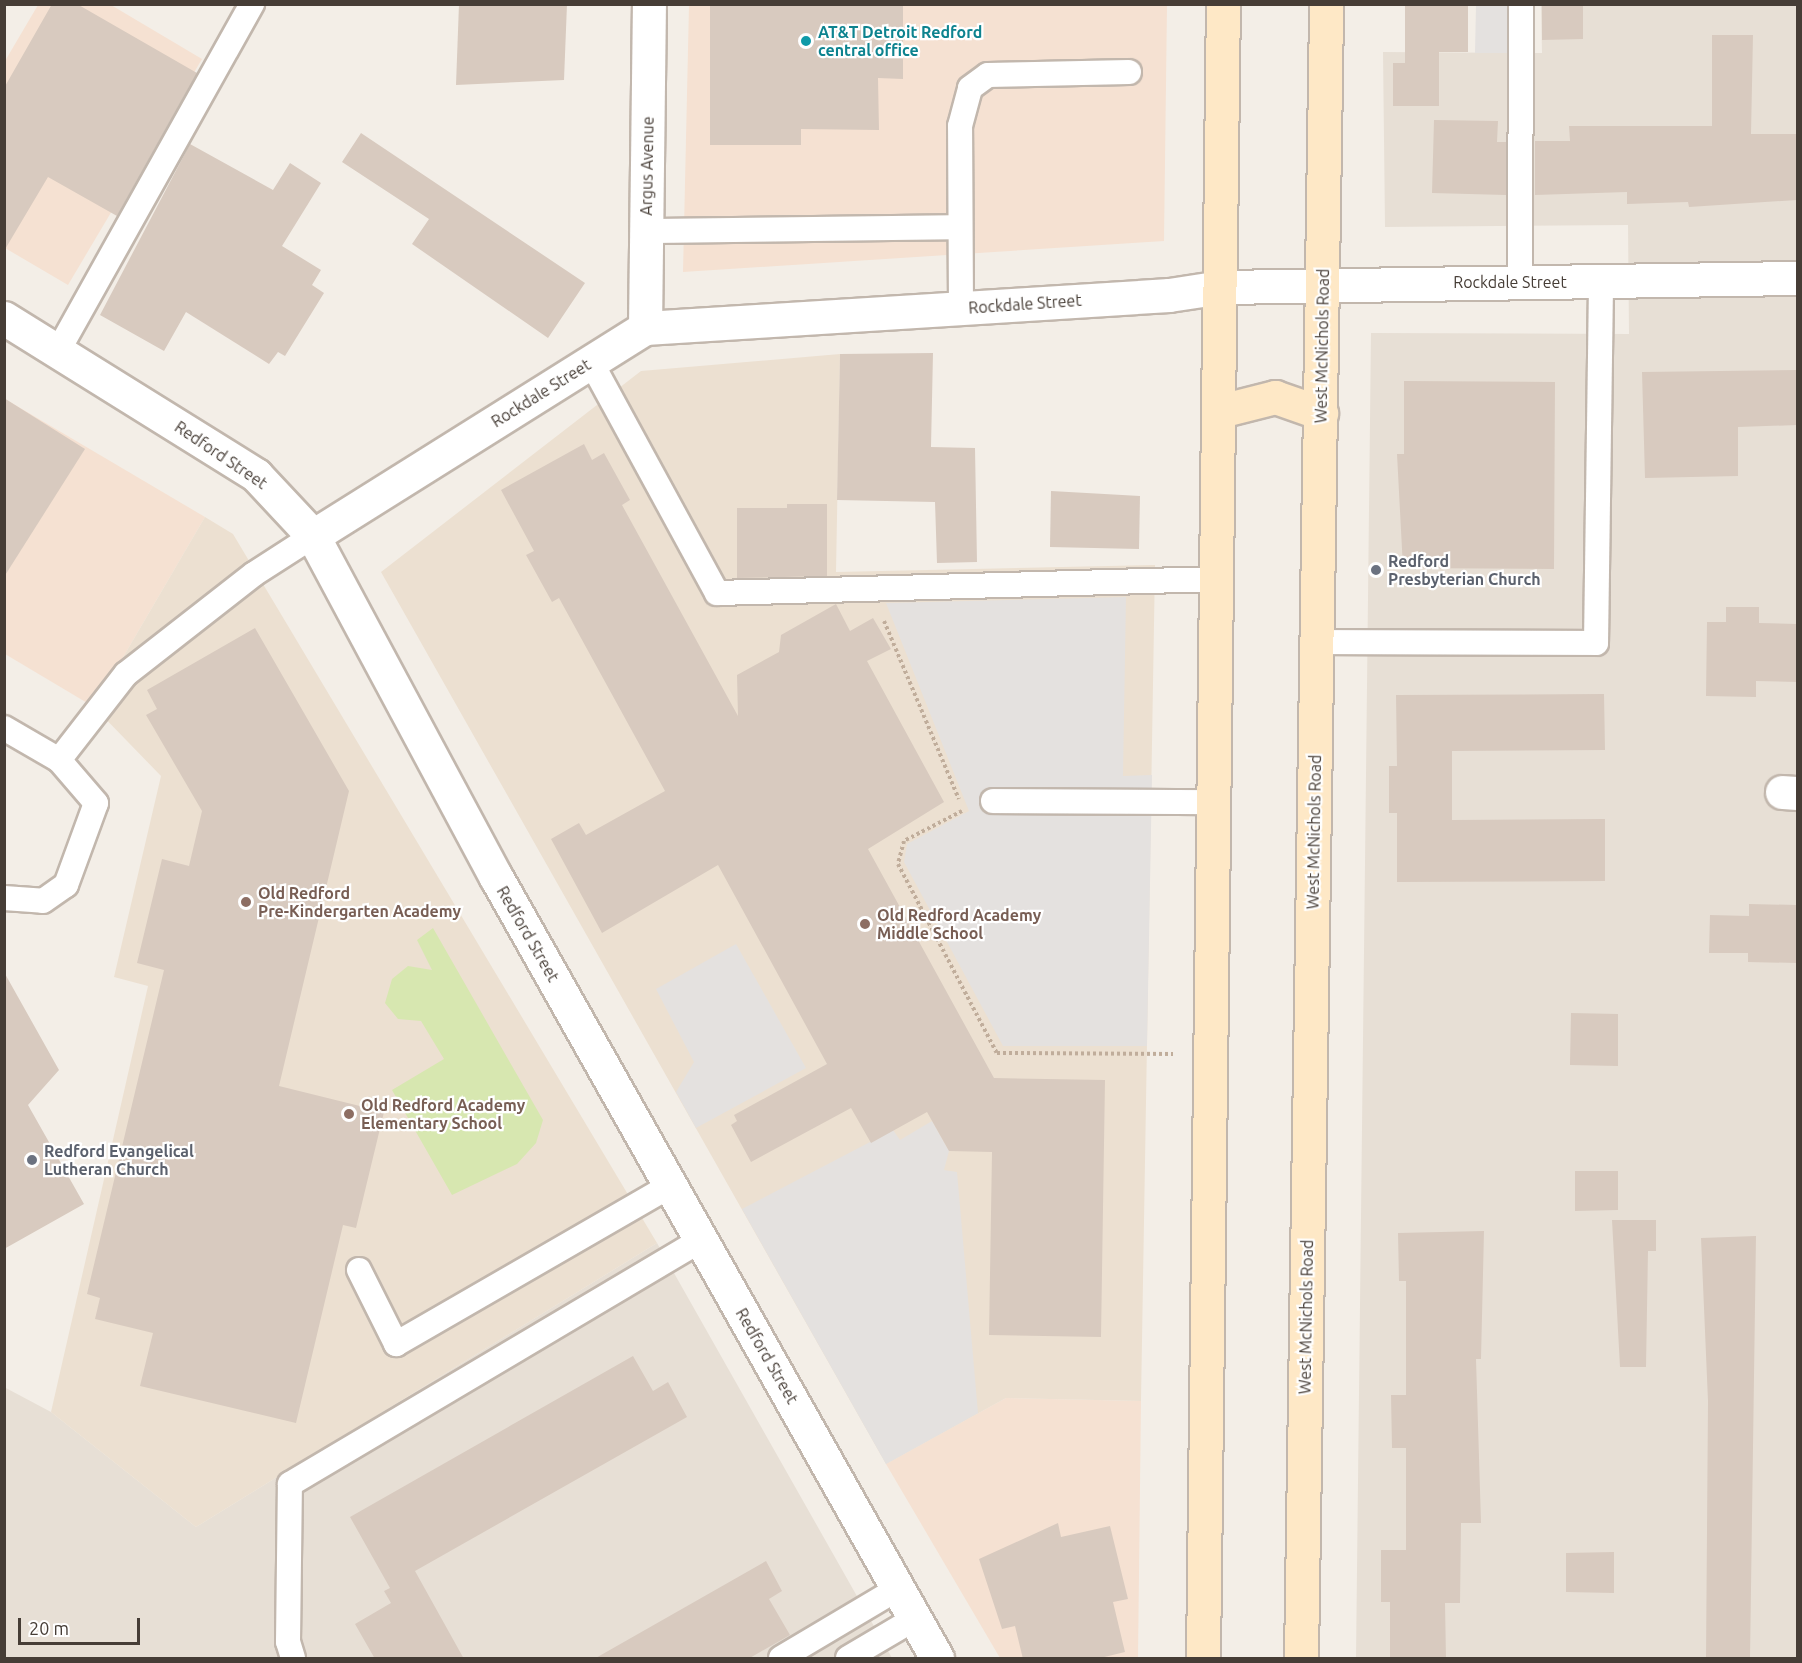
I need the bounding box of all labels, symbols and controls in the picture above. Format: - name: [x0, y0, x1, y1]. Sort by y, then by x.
- place label: AT&T Detroit Redford central office: [818, 22, 982, 60]
- marker: AT&T Detroit Redford central office: [799, 34, 813, 48]
- street label: Argus Avenue: [637, 116, 657, 216]
- street label: West McNichols Road: [1311, 269, 1333, 423]
- street label: Rockdale Street: [1453, 272, 1567, 292]
- street label: Rockdale Street: [968, 290, 1082, 318]
- street label: Rockdale Street: [488, 355, 594, 431]
- street label: Redford Street: [171, 417, 271, 493]
- place label: Redford Presbyterian Church: [1388, 551, 1541, 589]
- marker: Redford Presbyterian Church: [1369, 563, 1383, 577]
- street label: West McNichols Road: [1303, 755, 1325, 909]
- place label: Old Redford Pre-Kindergarten Academy: [258, 883, 461, 921]
- street label: Redford Street: [493, 883, 563, 985]
- marker: Old Redford Pre-Kindergarten Academy: [239, 895, 253, 909]
- place label: Old Redford Academy Middle School: [877, 905, 1041, 943]
- marker: Old Redford Academy Middle School: [858, 917, 872, 931]
- place label: Old Redford Academy Elementary School: [361, 1095, 525, 1133]
- marker: Old Redford Academy Elementary School: [342, 1107, 356, 1121]
- place label: Redford Evangelical Lutheran Church: [44, 1141, 194, 1179]
- marker: Redford Evangelical Lutheran Church: [25, 1153, 39, 1167]
- street label: West McNichols Road: [1295, 1240, 1317, 1394]
- street label: Redford Street: [732, 1305, 802, 1407]
- scale bar: [21, 1606, 142, 1644]
- text: 20 m: [29, 1618, 69, 1638]

